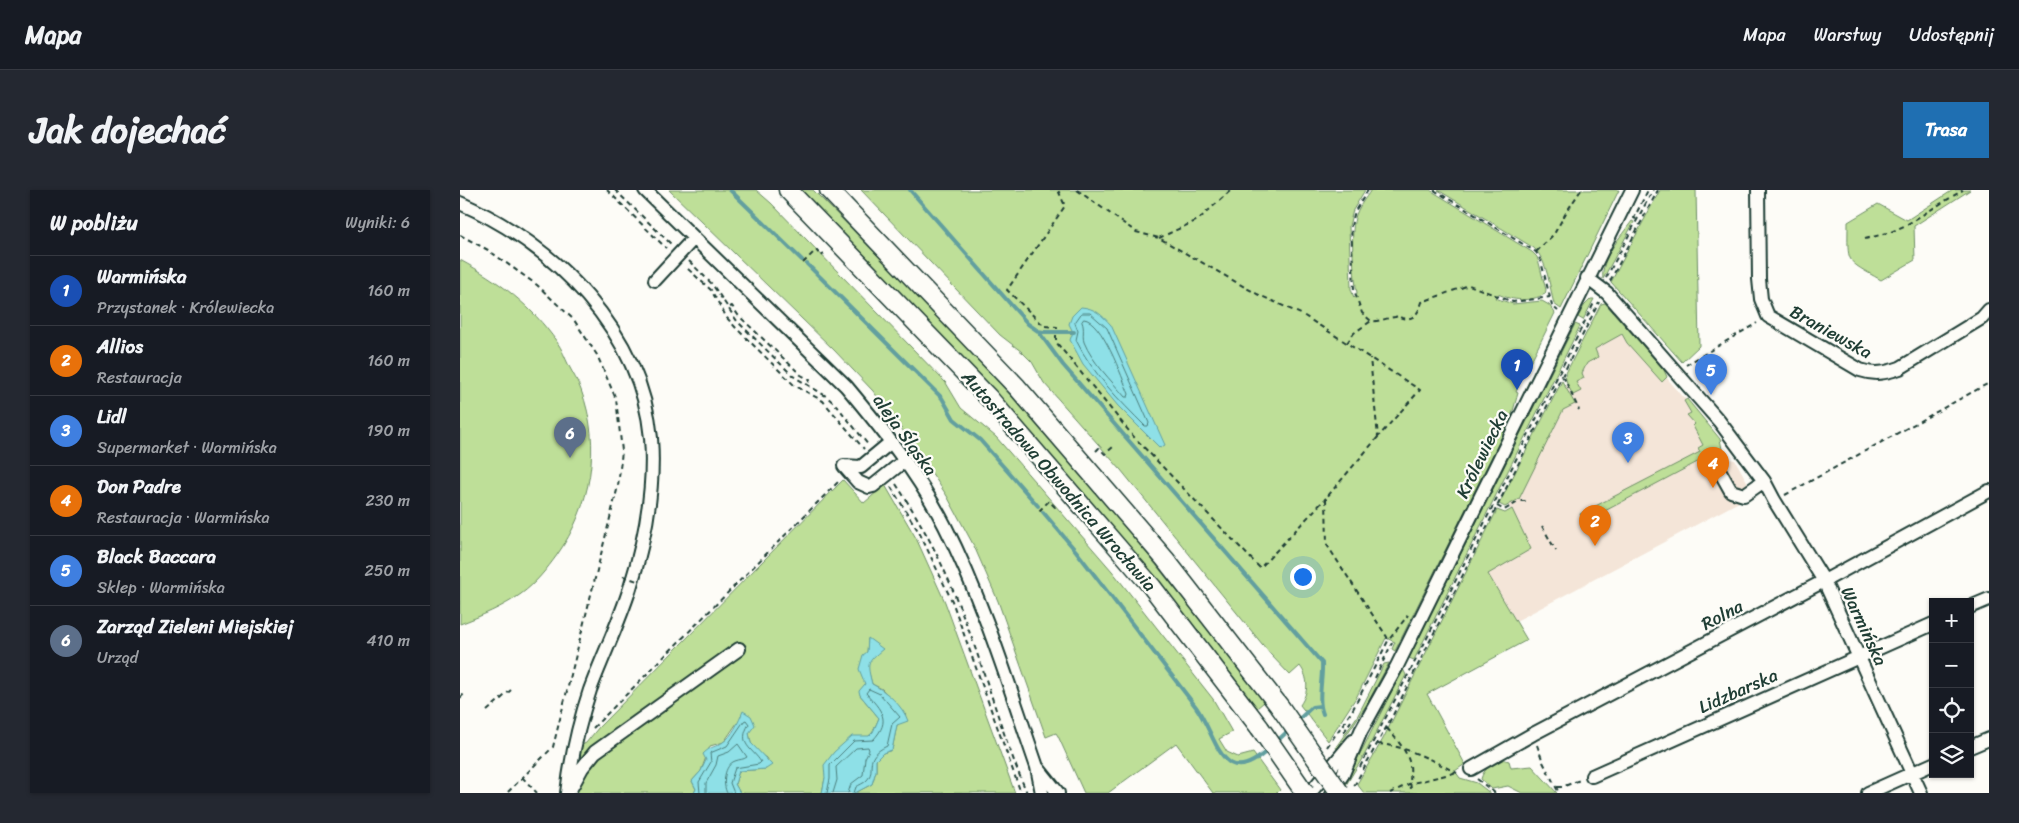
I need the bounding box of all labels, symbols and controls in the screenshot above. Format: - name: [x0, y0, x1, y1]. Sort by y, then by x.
- text: Mapa: [25, 14, 81, 56]
- text: Mapa: [1743, 19, 1786, 51]
- text: Warstwy: [1814, 19, 1881, 51]
- text: Udostępnij: [1909, 19, 1994, 51]
- text: Jak dojechać: [30, 99, 226, 161]
- button: Trasa: [1903, 102, 1989, 158]
- text: W pobliżu: [50, 204, 138, 242]
- text: Wyniki: 6: [345, 208, 410, 237]
- text: Warmińska: [97, 260, 186, 293]
- text: 1: [63, 276, 69, 305]
- text: 160 m: [367, 276, 410, 305]
- text: Przystanek · Królewiecka: [97, 293, 274, 322]
- street label: Braniewska: [1784, 296, 1878, 368]
- text: Allios: [97, 330, 143, 363]
- text: 2: [61, 346, 71, 375]
- text: 160 m: [367, 346, 410, 375]
- pin: 1: [1501, 349, 1533, 390]
- pin: 5: [1695, 354, 1727, 395]
- street label: Autostradowa Obwodnica Wrocławia: [953, 362, 1165, 599]
- text: Restauracja: [97, 363, 182, 392]
- street label: aleja Śląska: [864, 387, 946, 483]
- text: Lidl: [97, 400, 126, 433]
- street label: Królewiecka: [1447, 404, 1517, 504]
- text: 3: [62, 416, 70, 445]
- text: 190 m: [367, 416, 410, 445]
- pin: 6: [554, 417, 586, 458]
- pin: 3: [1612, 422, 1644, 463]
- text: Supermarket · Warmińska: [97, 433, 277, 462]
- pin: 4: [1697, 447, 1729, 488]
- text: Don Padre: [97, 470, 181, 503]
- text: 4: [61, 486, 71, 515]
- text: 230 m: [365, 486, 410, 515]
- text: Restauracja · Warmińska: [97, 503, 270, 532]
- pin: 2: [1579, 505, 1611, 546]
- text: Black Baccara: [97, 540, 216, 573]
- text: 5: [61, 556, 71, 585]
- text: 250 m: [364, 556, 410, 585]
- your location: [1290, 564, 1316, 590]
- text: Sklep · Warmińska: [97, 573, 225, 602]
- street label: Warmińska: [1832, 581, 1896, 671]
- street label: Rolna: [1695, 590, 1750, 639]
- map controls: [1929, 598, 1974, 778]
- button: +: [1929, 598, 1974, 643]
- text: Zarząd Zieleni Miejskiej: [97, 610, 293, 643]
- text: 6: [61, 626, 71, 655]
- text: 410 m: [367, 626, 410, 655]
- text: Urząd: [97, 643, 138, 672]
- button: −: [1929, 643, 1974, 688]
- street label: Lidzbarska: [1693, 659, 1783, 723]
- button: locate: [1929, 688, 1974, 733]
- button: layers: [1929, 733, 1974, 778]

